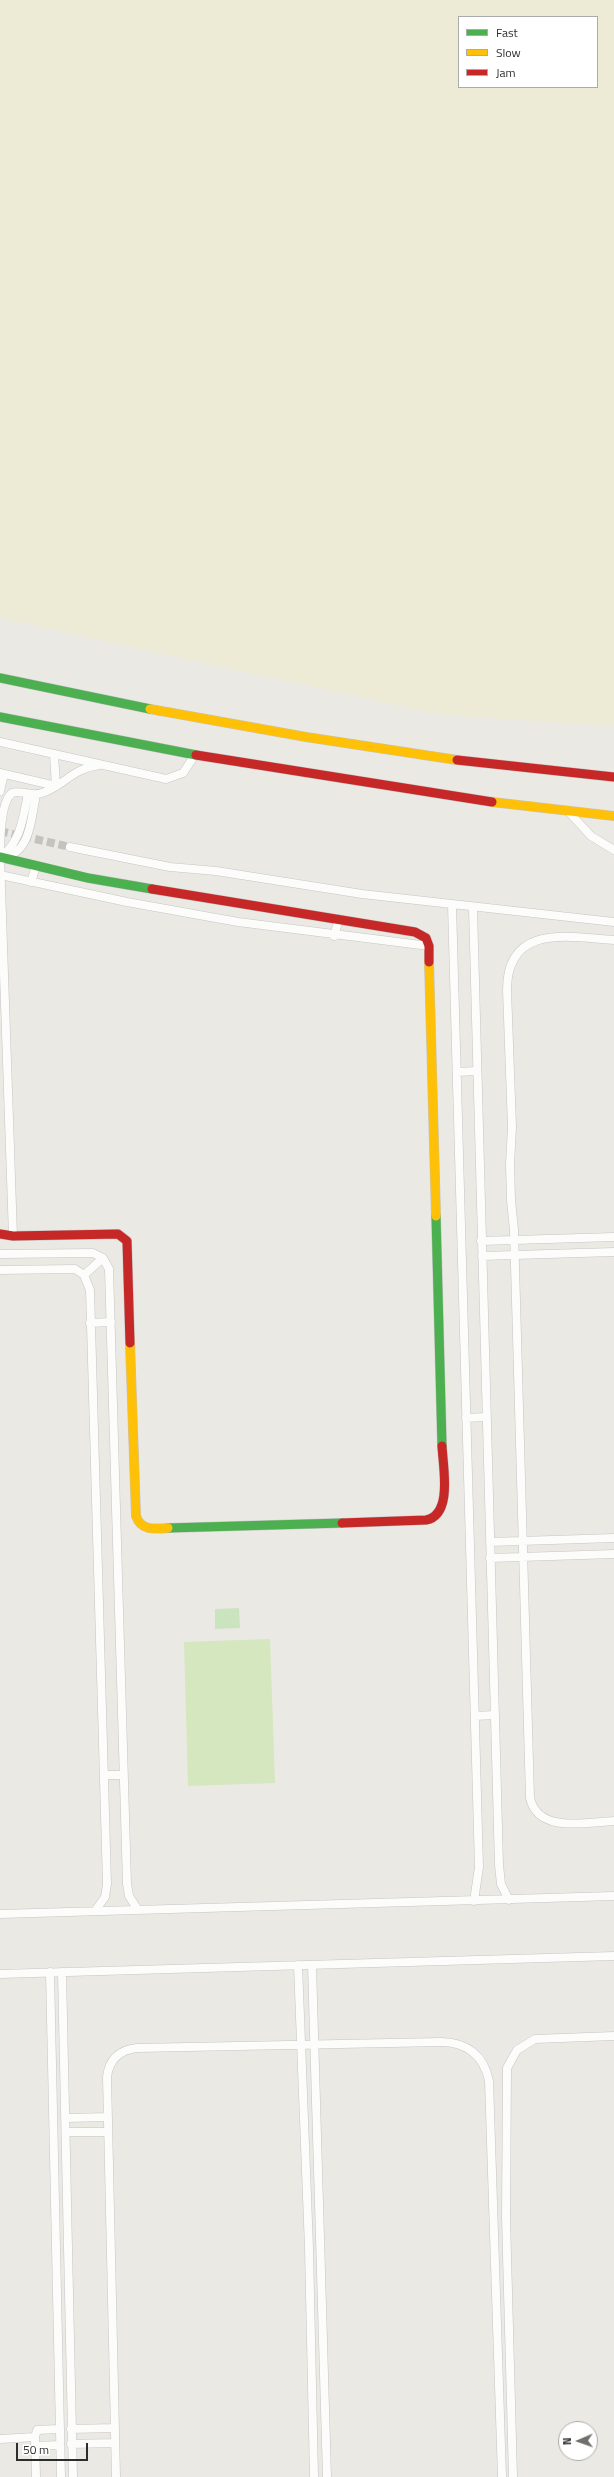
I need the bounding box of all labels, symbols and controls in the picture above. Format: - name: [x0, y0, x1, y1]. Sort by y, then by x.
- legend: [458, 16, 598, 88]
- text: Fast: [496, 23, 518, 42]
- text: Slow: [496, 43, 521, 62]
- text: Jam: [496, 63, 516, 82]
- north arrow: [558, 2421, 598, 2461]
- scale bar: [18, 2435, 90, 2461]
- text: N: [559, 2437, 575, 2445]
- text: 50 m: [23, 2440, 49, 2459]

